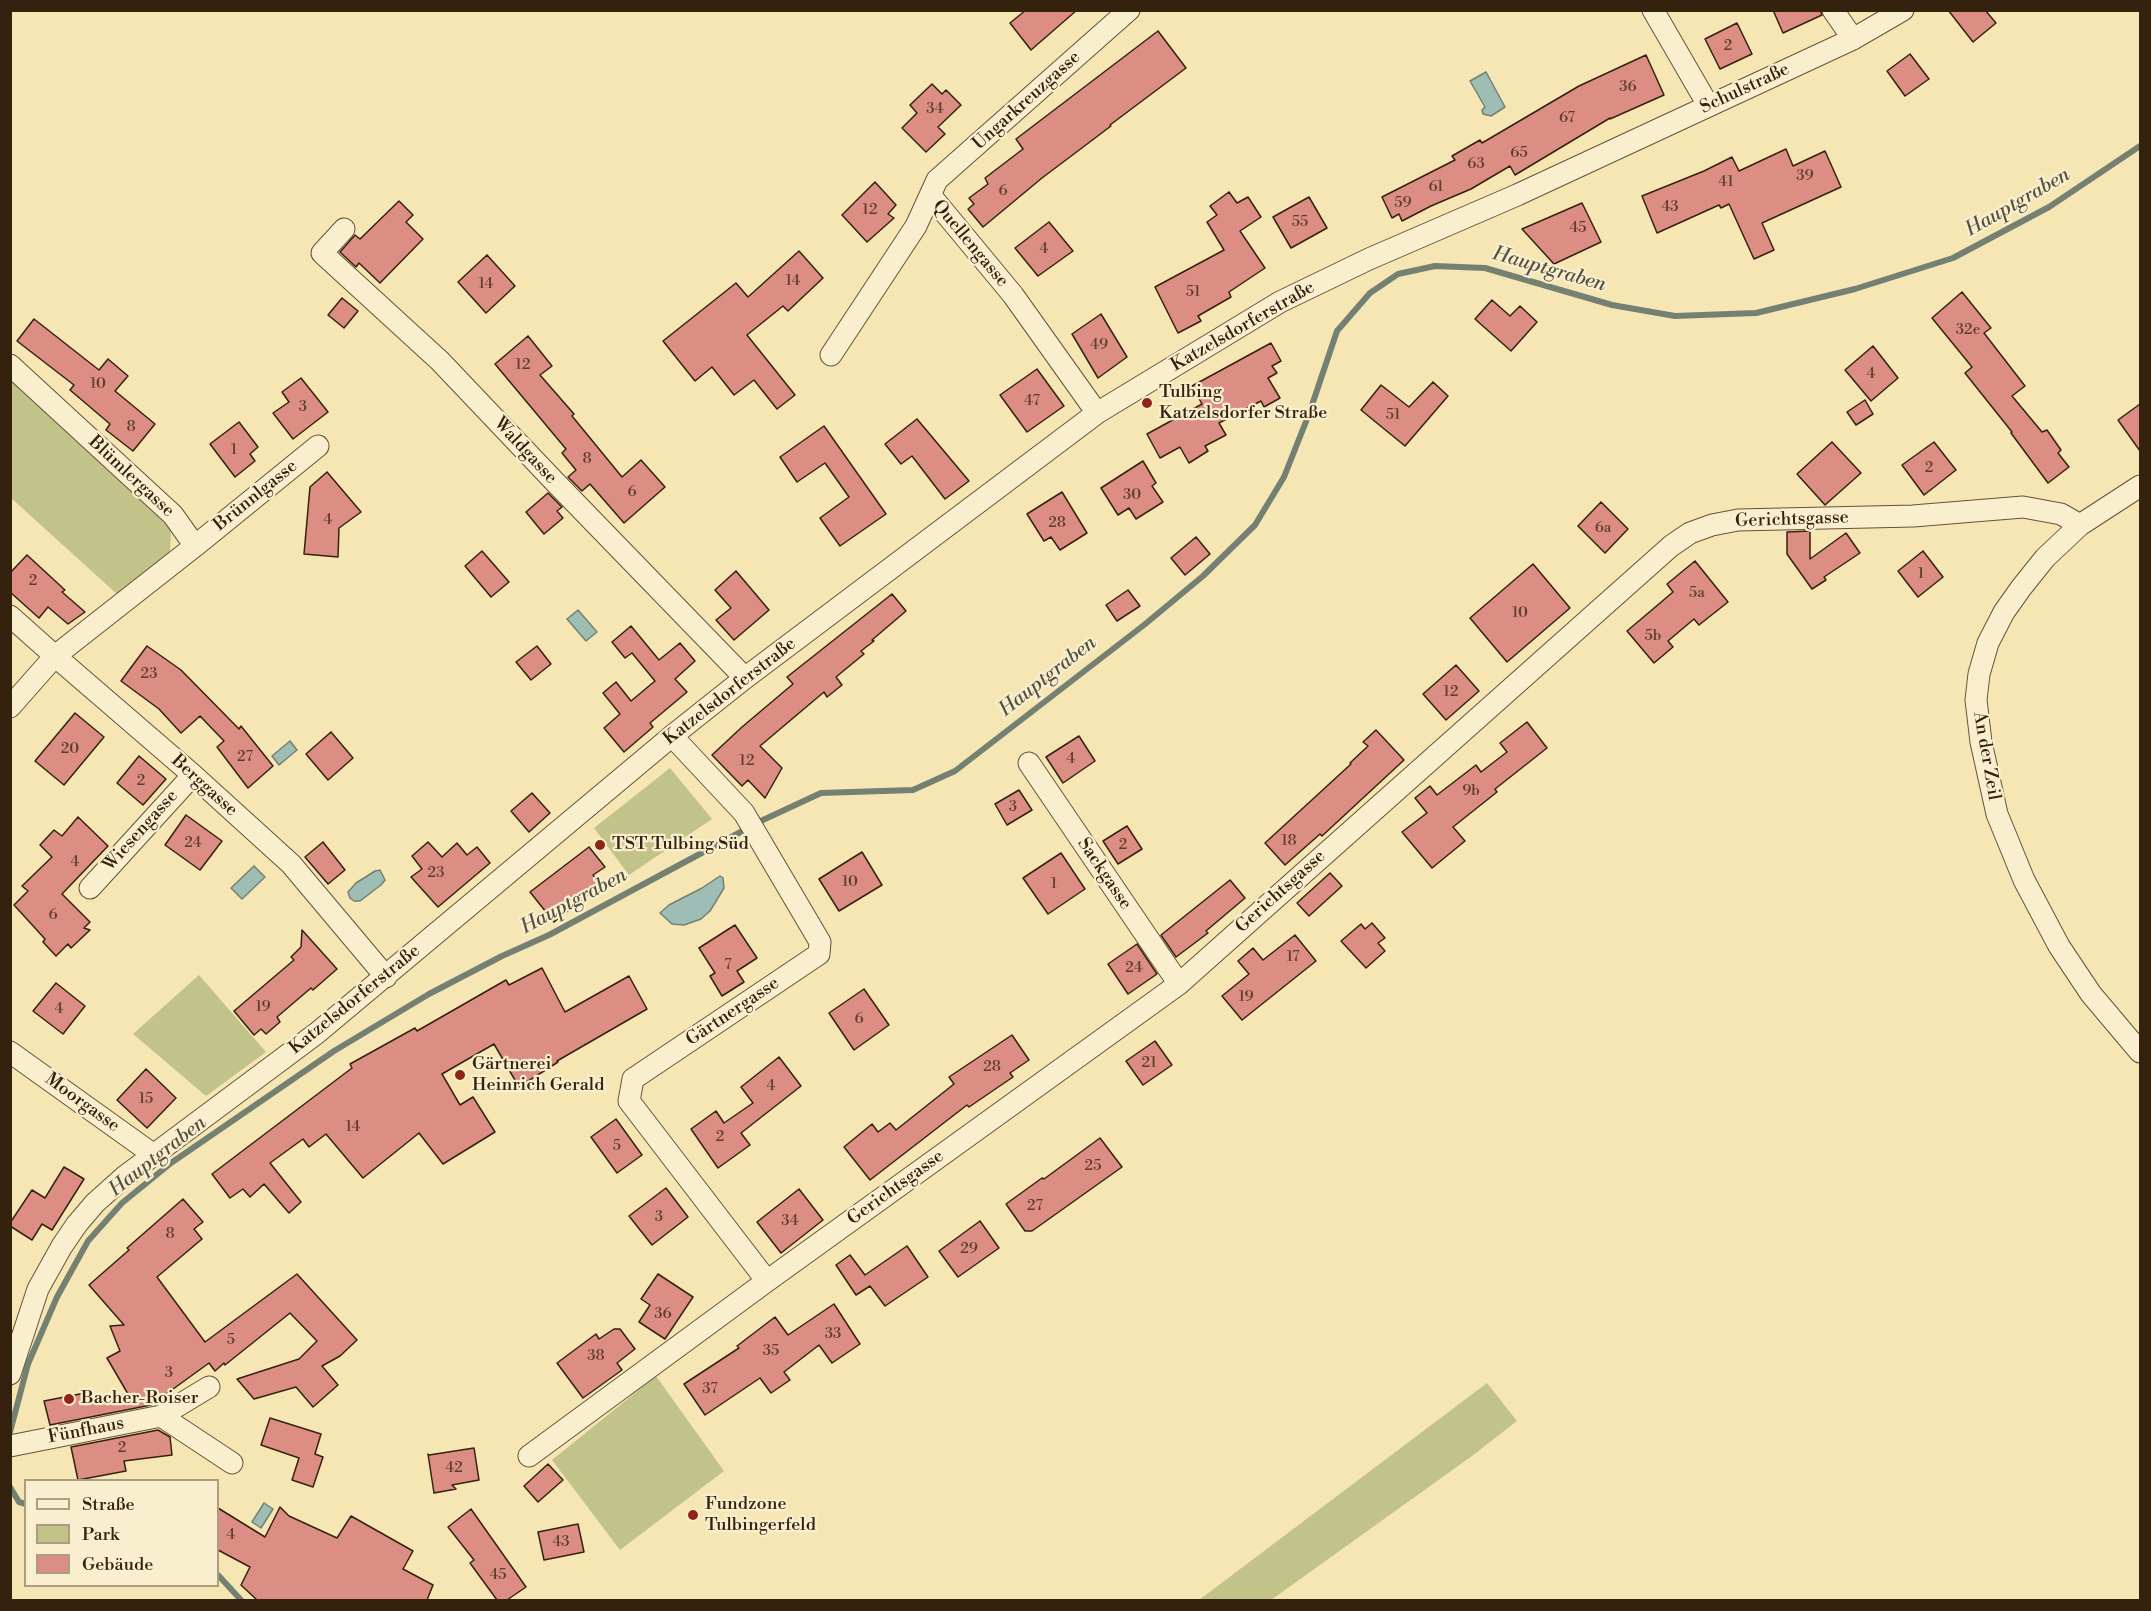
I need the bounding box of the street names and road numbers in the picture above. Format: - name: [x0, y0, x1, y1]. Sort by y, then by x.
- street label: Ungarkreuzgasse: [969, 47, 1085, 155]
- street label: Schulstraße: [1697, 59, 1793, 119]
- street label: Quellengasse: [927, 196, 1013, 292]
- street label: Katzelsdorferstraße: [1167, 277, 1319, 377]
- street label: Waldgasse: [489, 413, 561, 489]
- street label: Blümlergasse: [84, 432, 178, 522]
- street label: Brünnlgasse: [210, 456, 302, 536]
- street label: Gerichtsgasse: [1735, 507, 1849, 533]
- street label: Katzelsdorferstraße: [659, 634, 801, 750]
- street label: An der Zeil: [1968, 710, 2004, 802]
- street label: Berggasse: [166, 751, 242, 821]
- street label: Wiesengasse: [99, 786, 183, 876]
- street label: Sackgasse: [1072, 834, 1136, 914]
- street label: Gerichtsgasse: [1232, 846, 1330, 938]
- street label: Katzelsdorferstraße: [285, 941, 425, 1059]
- street label: Gärtnergasse: [682, 973, 784, 1051]
- street label: Moorgasse: [40, 1069, 124, 1137]
- street label: Gerichtsgasse: [844, 1146, 948, 1230]
- street label: Fünfhaus: [46, 1413, 126, 1449]

